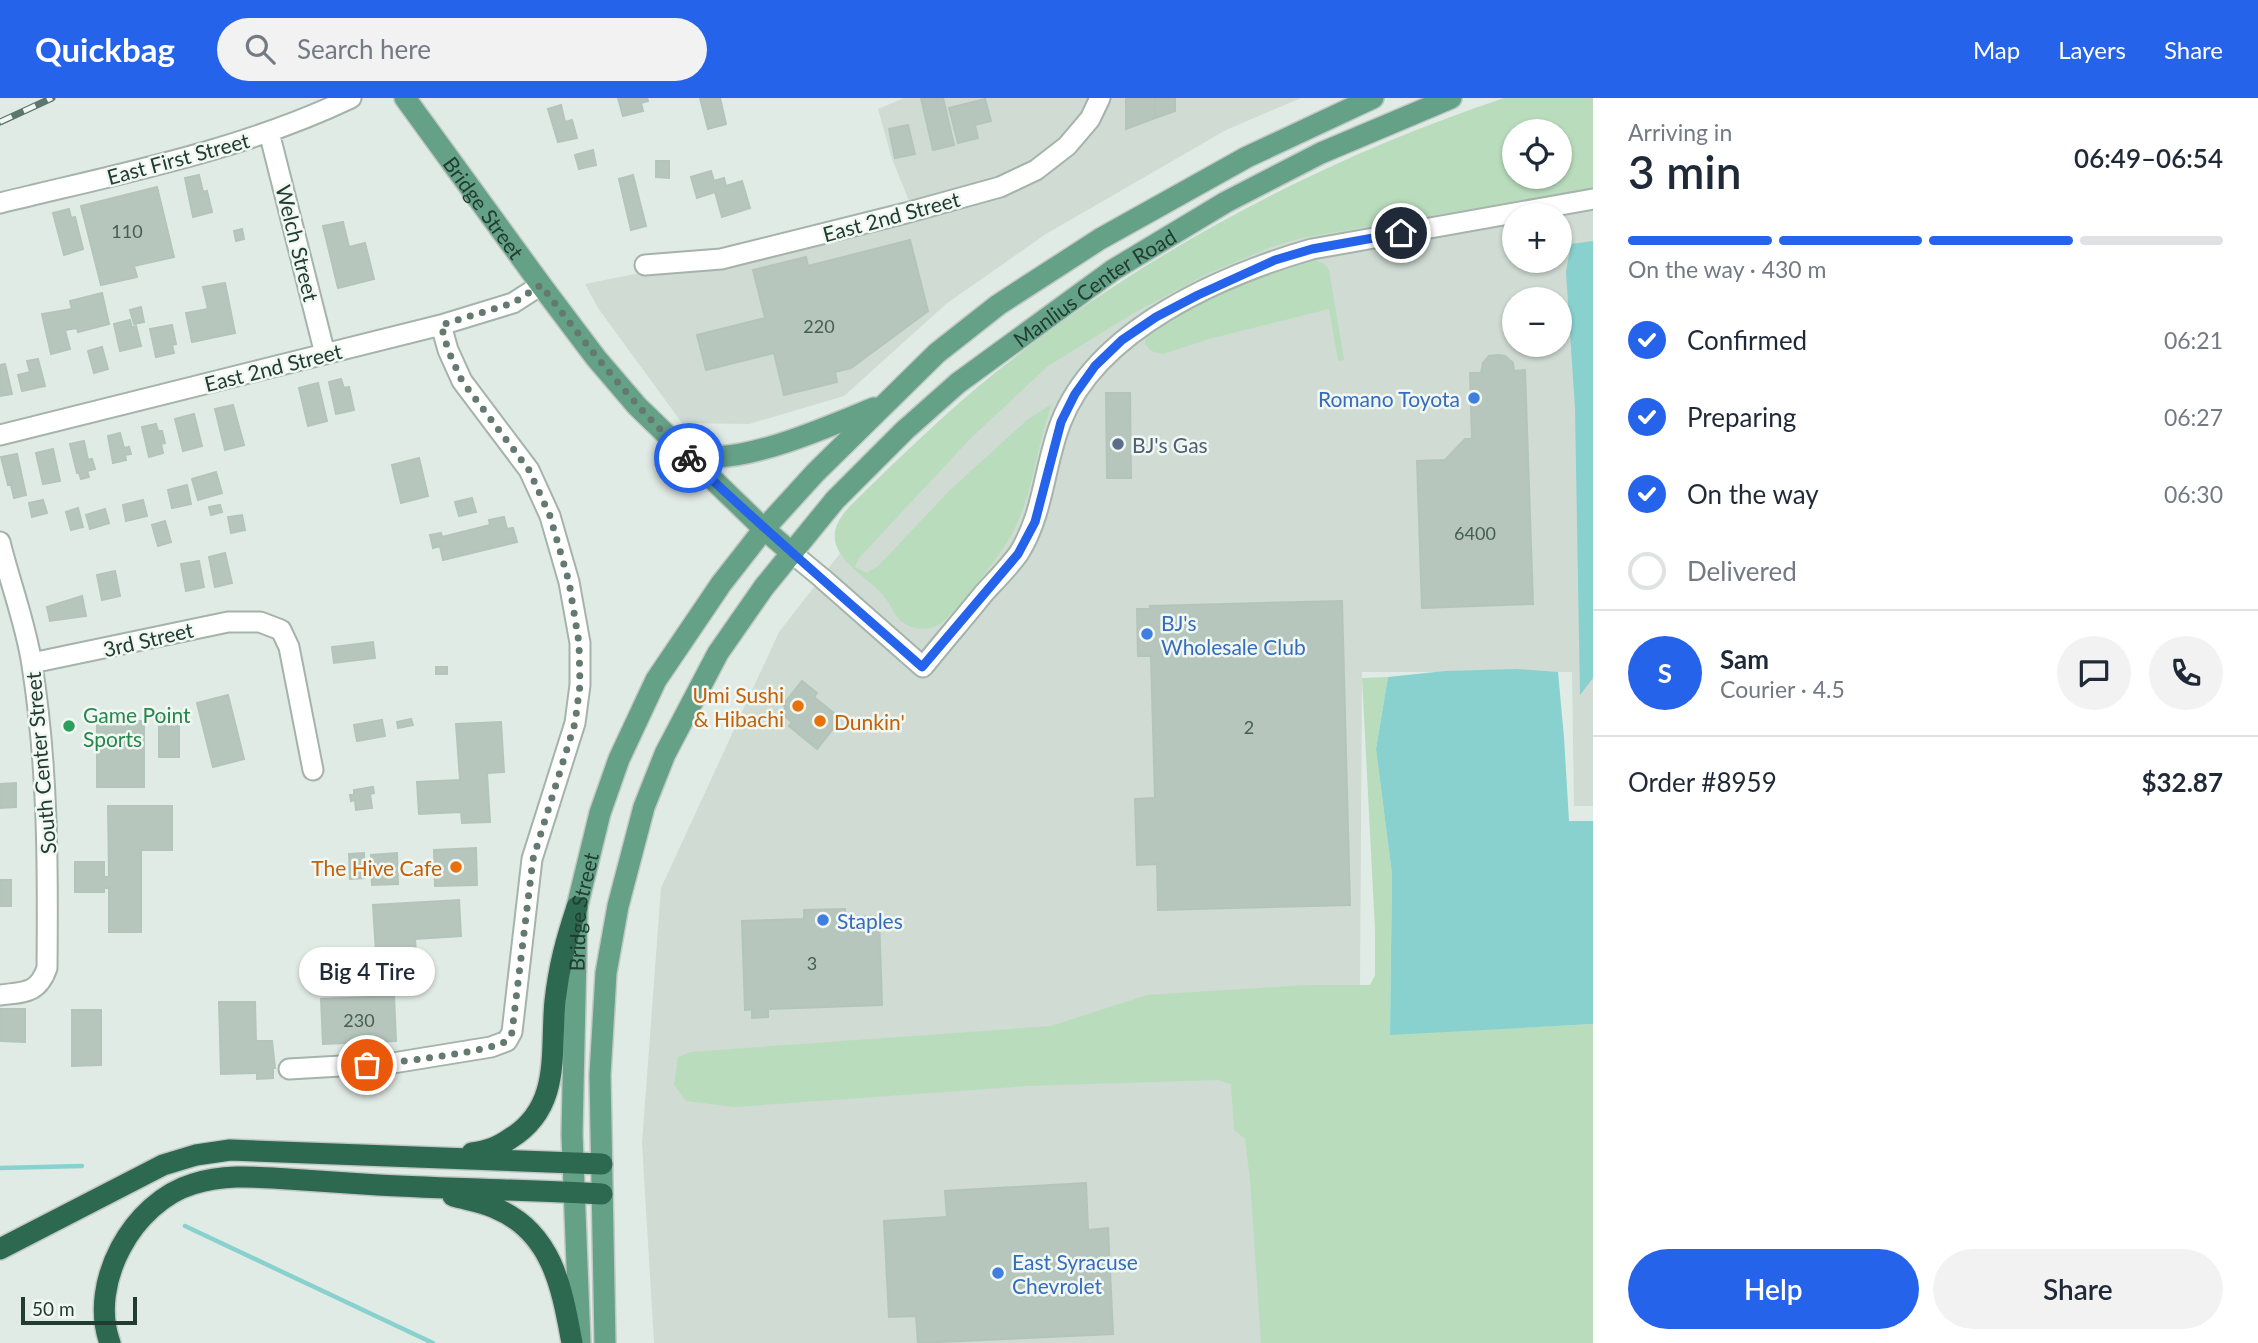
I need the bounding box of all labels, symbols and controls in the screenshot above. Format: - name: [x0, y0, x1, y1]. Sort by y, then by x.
- search box: [217, 18, 707, 81]
- text: Quickbag: [35, 29, 175, 69]
- icon: search: [241, 30, 279, 68]
- text: Search here: [297, 33, 431, 65]
- text: Map: [1973, 35, 2020, 64]
- text: Layers: [2058, 35, 2126, 64]
- text: Share: [2164, 35, 2223, 64]
- text: Arriving in: [1628, 118, 1732, 146]
- map controls: [1502, 119, 1572, 357]
- button: locate: [1502, 119, 1572, 189]
- street label: East First Street: [104, 127, 252, 189]
- text: 06:49–06:54: [2074, 142, 2223, 174]
- text: 3 min: [1628, 144, 1742, 199]
- street label: Bridge Street: [439, 151, 530, 264]
- street label: Welch Street: [271, 182, 325, 304]
- street label: East 2nd Street: [820, 186, 963, 246]
- pin: [1371, 203, 1431, 263]
- button: +: [1502, 203, 1572, 273]
- icon: home: [1382, 214, 1420, 252]
- house number: 110: [111, 220, 143, 242]
- street label: Manlius Center Road: [1008, 223, 1180, 351]
- text: On the way · 430 m: [1628, 255, 1827, 283]
- button: −: [1502, 287, 1572, 357]
- house number: 220: [803, 315, 835, 337]
- icon: check: [1628, 321, 1666, 359]
- text: Confirmed: [1687, 324, 1807, 356]
- text: 06:21: [2164, 326, 2223, 354]
- street label: East 2nd Street: [202, 338, 345, 396]
- place label: Romano Toyota: [1318, 386, 1460, 411]
- marker: Romano Toyota: [1466, 390, 1482, 406]
- icon: check: [1628, 398, 1666, 436]
- text: Preparing: [1687, 401, 1796, 433]
- text: 06:27: [2164, 403, 2223, 431]
- courier: [654, 423, 724, 493]
- place label: BJ's Gas: [1132, 432, 1208, 457]
- marker: BJ's Gas: [1110, 436, 1126, 452]
- icon: bike: [670, 439, 708, 477]
- icon: check: [1628, 475, 1666, 513]
- text: On the way: [1687, 478, 1819, 510]
- text: 06:30: [2164, 480, 2223, 508]
- house number: 6400: [1454, 522, 1496, 544]
- text: Delivered: [1687, 555, 1797, 587]
- place label: BJ's Wholesale Club: [1161, 610, 1306, 659]
- street label: 3rd Street: [100, 616, 196, 662]
- marker: BJ's Wholesale Club: [1139, 626, 1155, 642]
- button: chat: [2057, 636, 2131, 710]
- button: phone: [2149, 636, 2223, 710]
- text: Sam: [1720, 643, 1769, 675]
- text: S: [1658, 657, 1672, 689]
- street label: South Center Street: [20, 671, 60, 855]
- text: Courier · 4.5: [1720, 675, 1845, 703]
- place label: Umi Sushi & Hibachi: [692, 682, 784, 731]
- marker: Umi Sushi & Hibachi: [790, 698, 806, 714]
- place label: Game Point Sports: [83, 702, 191, 751]
- place label: Dunkin': [834, 709, 905, 734]
- marker: Dunkin': [812, 713, 828, 729]
- house number: 2: [1244, 716, 1254, 738]
- marker: Game Point Sports: [61, 718, 77, 734]
- text: Order #8959: [1628, 766, 1777, 798]
- text: $32.87: [2141, 766, 2223, 798]
- street label: Bridge Street: [563, 849, 603, 972]
- place label: The Hive Cafe: [311, 855, 442, 880]
- marker: The Hive Cafe: [448, 859, 464, 875]
- place label: Staples: [837, 908, 903, 933]
- marker: Staples: [815, 912, 831, 928]
- callout: Big 4 Tire: [299, 946, 435, 995]
- house number: 3: [807, 952, 817, 974]
- text: Big 4 Tire: [319, 957, 415, 985]
- house number: 230: [343, 1009, 375, 1031]
- pin: [337, 1035, 397, 1095]
- icon: bag: [348, 1046, 386, 1084]
- place label: East Syracuse Chevrolet: [1012, 1249, 1138, 1298]
- button: Help: [1628, 1249, 1919, 1329]
- button: Share: [1933, 1249, 2223, 1329]
- marker: East Syracuse Chevrolet: [990, 1265, 1006, 1281]
- scale bar: [21, 1294, 136, 1326]
- text: 50 m: [32, 1297, 75, 1320]

